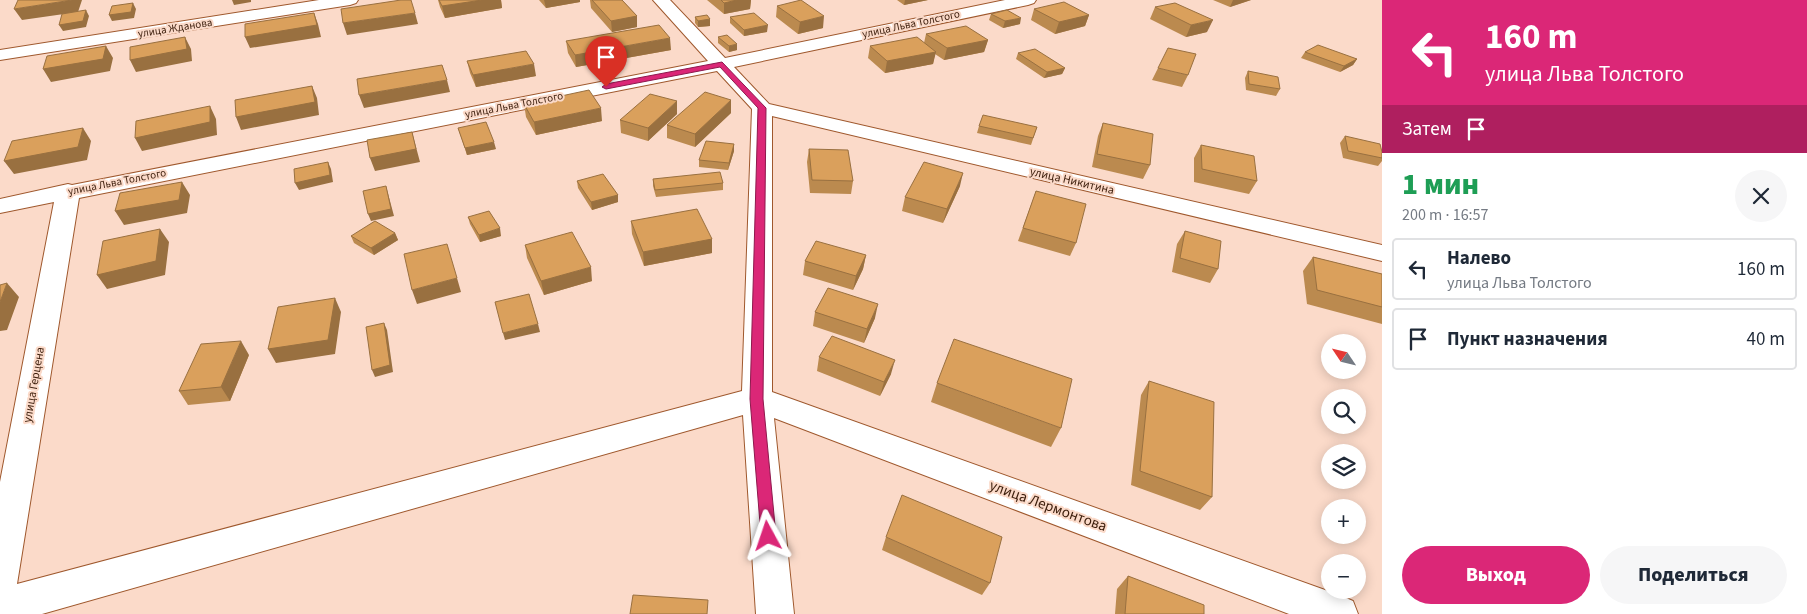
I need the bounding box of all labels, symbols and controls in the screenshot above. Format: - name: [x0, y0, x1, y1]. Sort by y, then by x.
- street label: улица Льва Толстого: [861, 6, 961, 42]
- text: 160 m: [1485, 12, 1577, 62]
- street label: улица Жданова: [137, 15, 213, 41]
- icon: left: [1402, 20, 1467, 85]
- pin: [585, 36, 627, 87]
- icon: arrive: [592, 43, 620, 71]
- text: улица Льва Толстого: [1485, 58, 1684, 90]
- street label: улица Льва Толстого: [464, 88, 564, 122]
- icon: arrive: [1462, 115, 1490, 143]
- text: Затем: [1402, 116, 1452, 143]
- street label: улица Никитина: [1028, 163, 1116, 199]
- text: 1 мин: [1402, 163, 1479, 206]
- street label: улица Льва Толстого: [67, 165, 167, 199]
- button: close: [1735, 170, 1787, 222]
- text: 200 m · 16:57: [1402, 204, 1489, 226]
- text: Налево: [1447, 245, 1511, 272]
- icon: left: [1404, 255, 1432, 283]
- text: 160 m: [1737, 256, 1785, 283]
- text: улица Льва Толстого: [1447, 272, 1592, 294]
- icon: arrive: [1404, 325, 1432, 353]
- text: Пункт назначения: [1447, 326, 1608, 353]
- text: 40 m: [1747, 326, 1785, 353]
- north arrow: [1321, 334, 1366, 379]
- map controls: [1321, 334, 1366, 599]
- street label: улица Герцена: [19, 346, 49, 424]
- button: search: [1321, 389, 1366, 434]
- button: layers: [1321, 444, 1366, 489]
- street label: улица Лермонтова: [986, 475, 1110, 537]
- button: +: [1321, 499, 1366, 544]
- position arrow: [741, 509, 793, 561]
- button: Выход: [1402, 546, 1590, 604]
- button: Поделиться: [1600, 546, 1787, 604]
- button: −: [1321, 554, 1366, 599]

